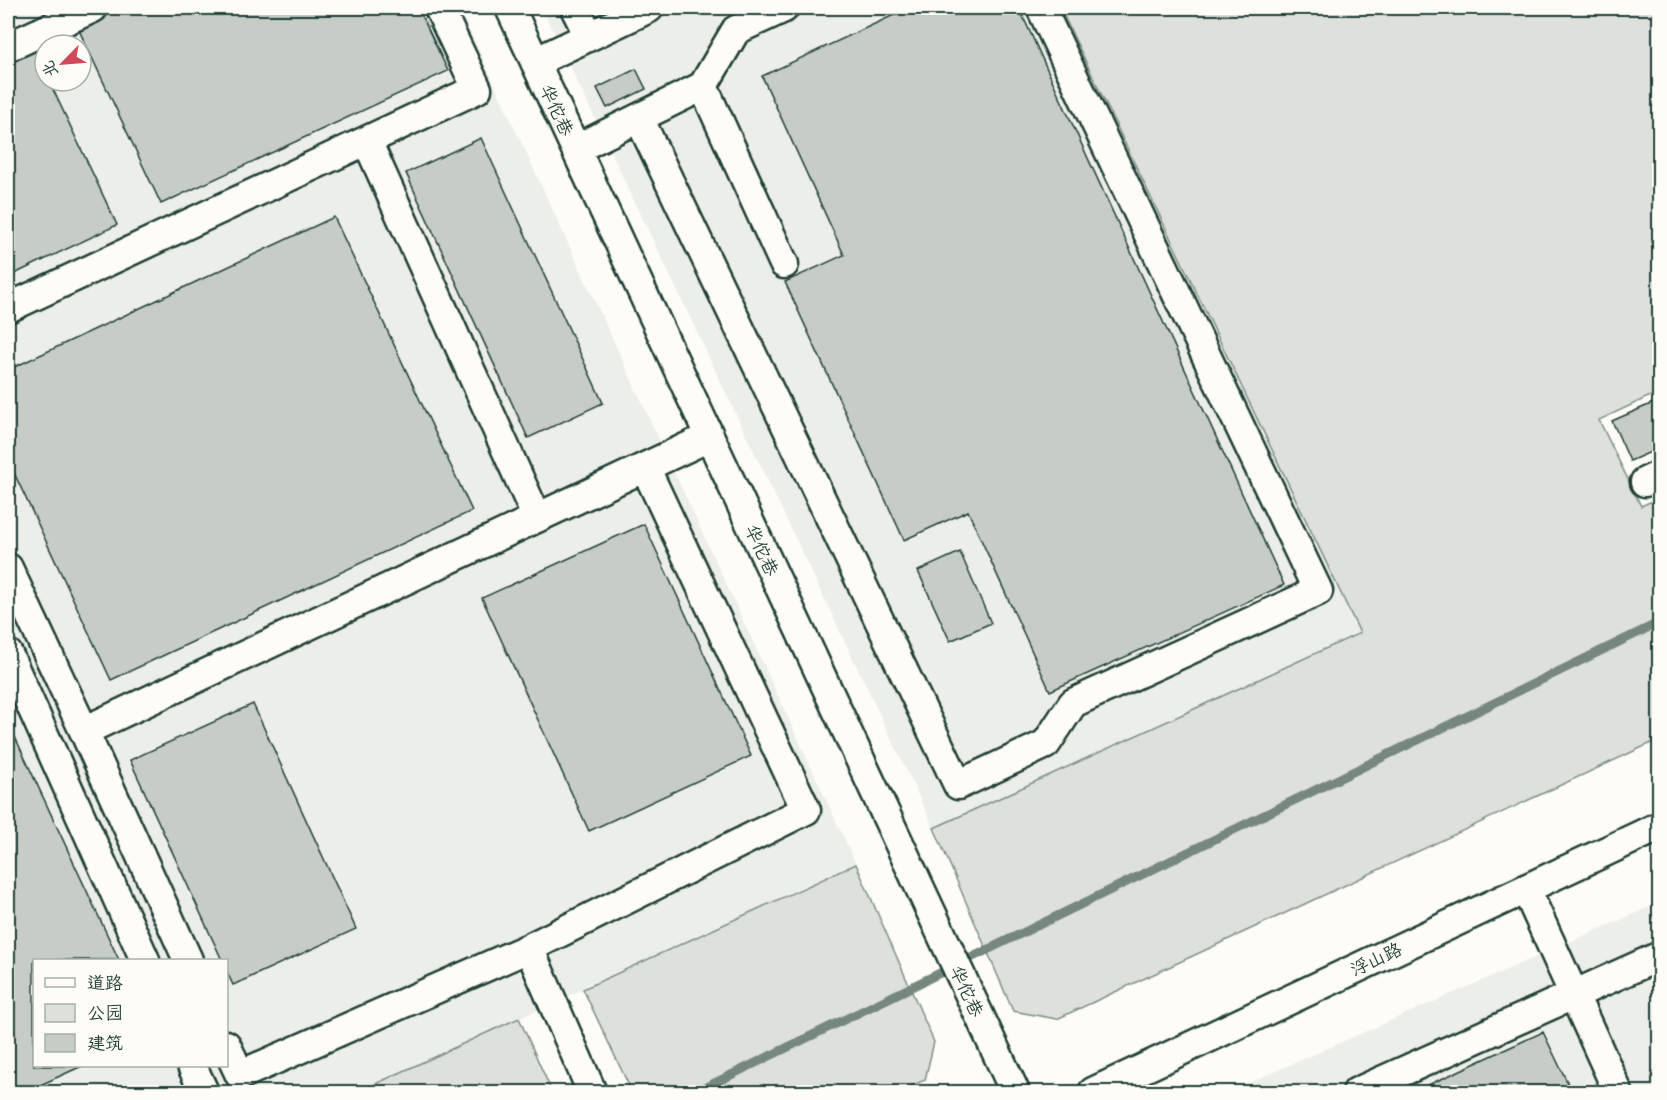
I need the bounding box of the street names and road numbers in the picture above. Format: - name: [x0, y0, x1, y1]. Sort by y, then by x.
- street label: 华佗巷: [535, 81, 579, 139]
- street label: 华佗巷: [740, 521, 784, 579]
- street label: 浮山路: [1347, 937, 1405, 981]
- street label: 华佗巷: [945, 962, 989, 1020]

